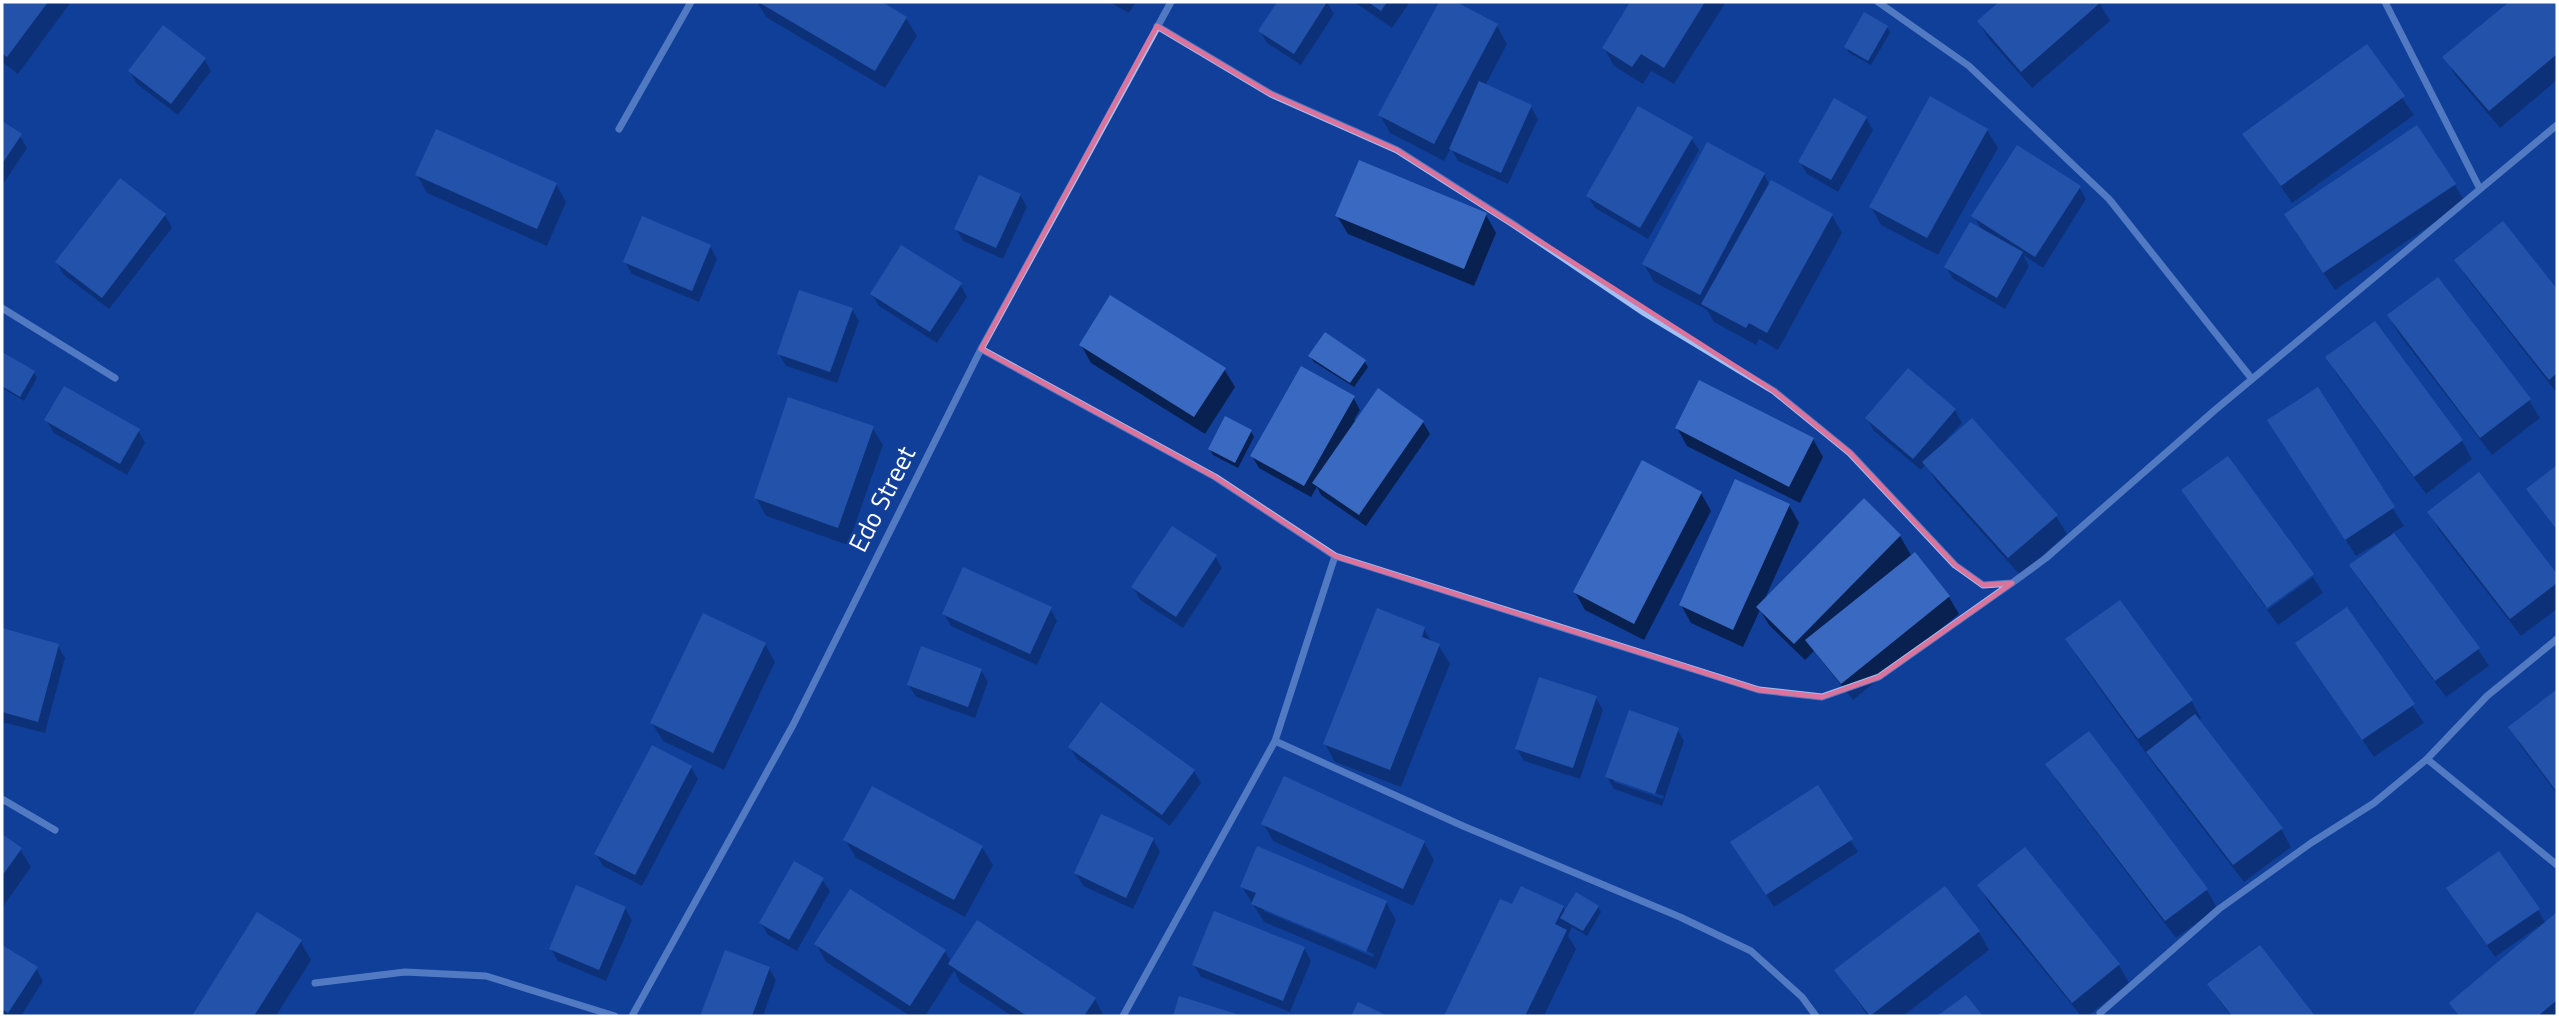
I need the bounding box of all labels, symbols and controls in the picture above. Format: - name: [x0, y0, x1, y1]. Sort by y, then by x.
- street label: Edo Street: [838, 439, 925, 559]

